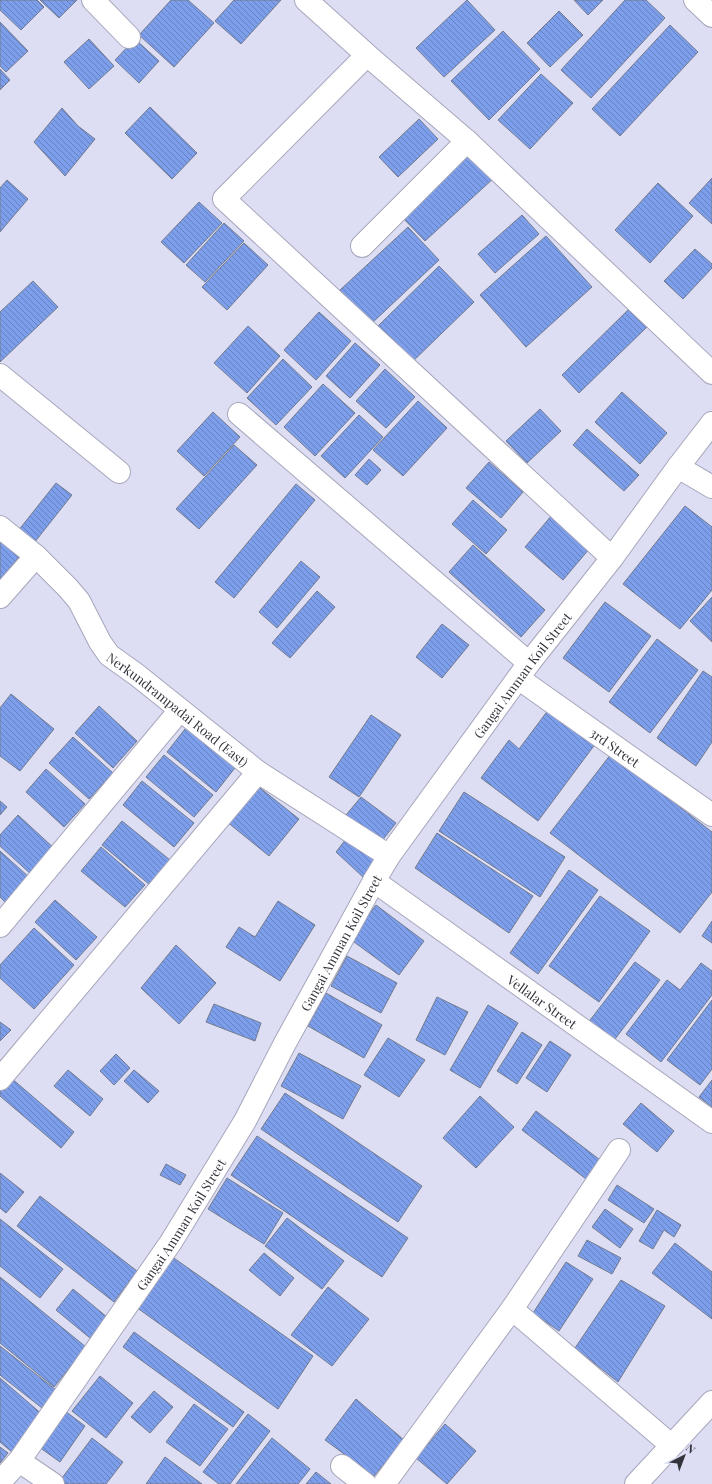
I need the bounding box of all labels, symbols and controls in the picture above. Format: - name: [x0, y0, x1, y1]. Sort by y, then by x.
- street label: Gangai Amman Koil Street: [469, 608, 575, 741]
- street label: Nerkundrampadai Road (East): [104, 648, 253, 770]
- street label: 3rd Street: [587, 723, 644, 770]
- street label: Gangai Amman Koil Street: [296, 871, 385, 1014]
- street label: Vellalar Street: [503, 970, 581, 1032]
- street label: Gangai Amman Koil Street: [132, 1155, 229, 1293]
- north arrow: [664, 1436, 704, 1476]
- text: N: [683, 1440, 699, 1456]

